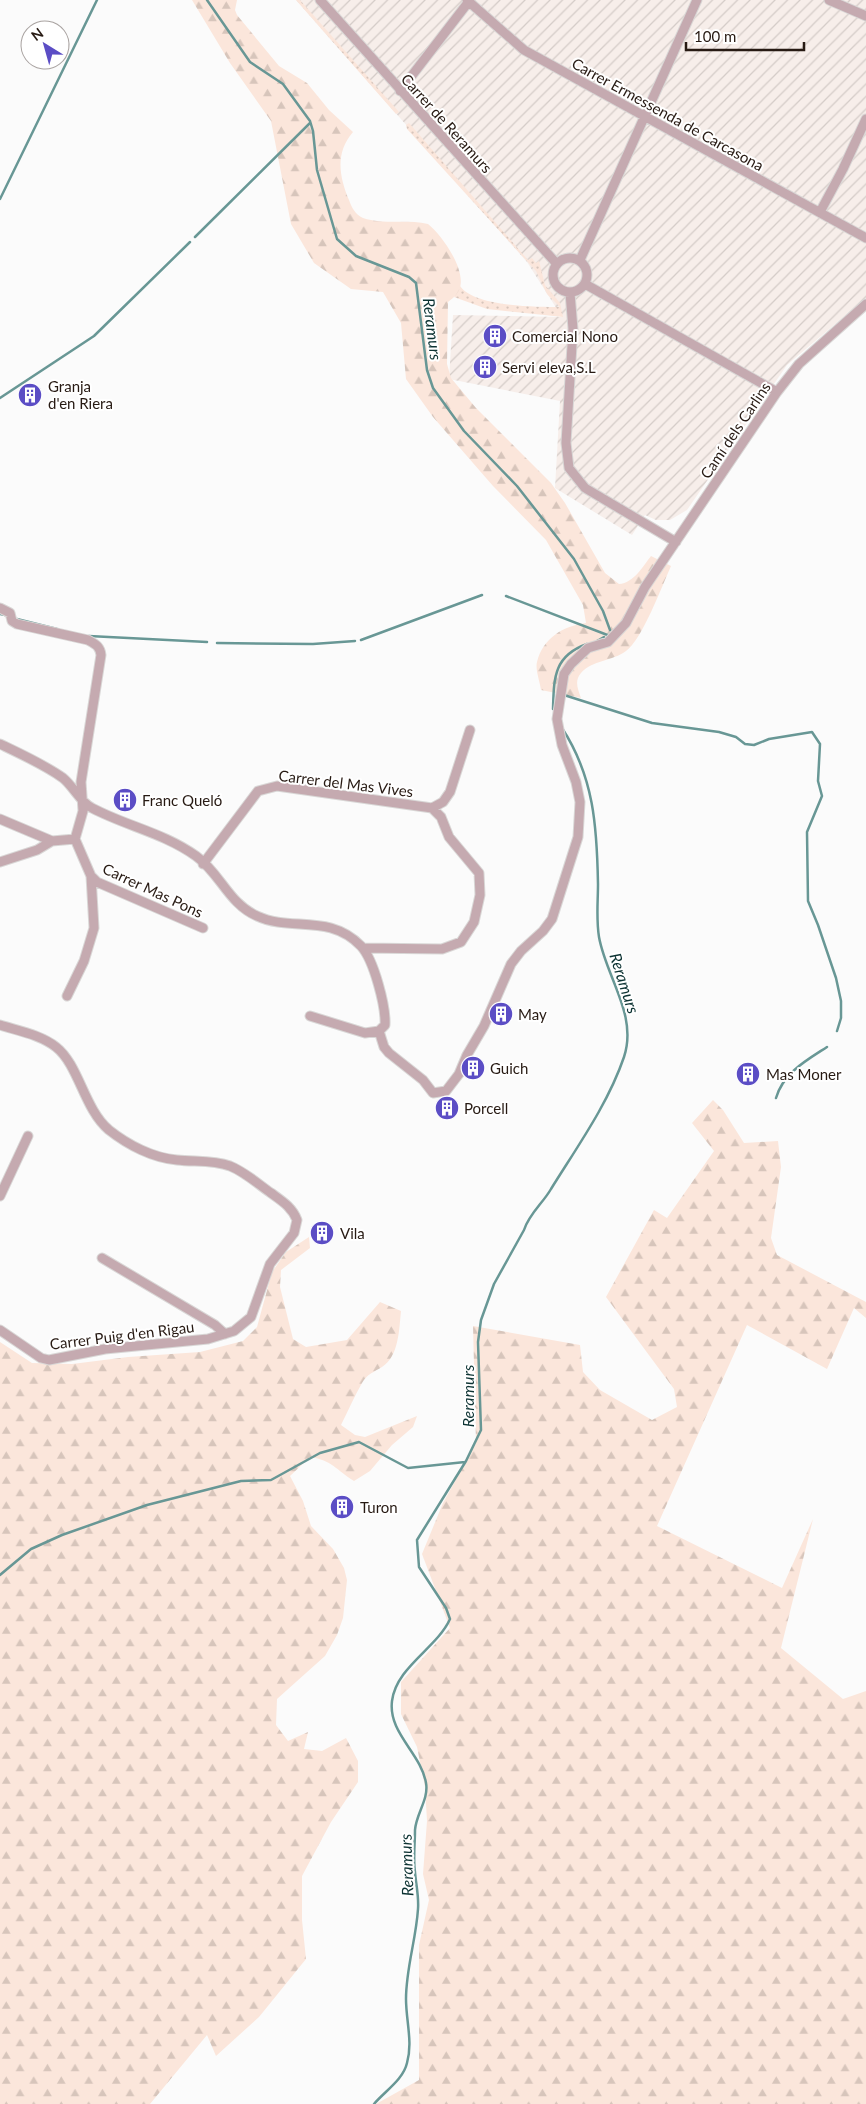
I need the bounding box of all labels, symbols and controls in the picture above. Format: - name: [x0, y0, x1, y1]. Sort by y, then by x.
- north arrow: [20, 20, 70, 70]
- scale bar: [686, 20, 804, 52]
- text: N: [27, 24, 46, 44]
- text: 100 m: [694, 27, 736, 45]
- street label: Carrer Ermessenda de Carcasona: [569, 54, 767, 174]
- street label: Carrer de Reramurs: [398, 70, 496, 176]
- water label: Reramurs: [420, 297, 446, 362]
- building icon: Comercial Nono: [482, 323, 508, 349]
- place label: Comercial Nono: [512, 327, 618, 345]
- building icon: Servi eleva,S.L: [472, 354, 498, 380]
- place label: Servi eleva,S.L: [502, 358, 596, 376]
- place label: Granja d'en Riera: [48, 377, 113, 412]
- street label: Camí dels Carlins: [696, 378, 774, 482]
- building icon: Granja d'en Riera: [17, 382, 43, 408]
- street label: Carrer del Mas Vives: [278, 766, 414, 800]
- building icon: Franc Queló: [112, 787, 138, 813]
- place label: Franc Queló: [142, 791, 222, 809]
- street label: Carrer Mas Pons: [100, 859, 206, 921]
- water label: Reramurs: [606, 950, 644, 1016]
- building icon: May: [488, 1001, 514, 1027]
- place label: May: [518, 1005, 547, 1023]
- building icon: Guich: [460, 1055, 486, 1081]
- place label: Guich: [490, 1059, 528, 1077]
- building icon: Mas Moner: [735, 1061, 761, 1087]
- place label: Mas Moner: [766, 1065, 842, 1083]
- building icon: Porcell: [434, 1095, 460, 1121]
- place label: Porcell: [464, 1099, 508, 1117]
- building icon: Vila: [309, 1220, 335, 1246]
- place label: Vila: [340, 1224, 365, 1242]
- street label: Carrer Puig d'en Rigau: [49, 1317, 195, 1353]
- water label: Reramurs: [458, 1364, 477, 1427]
- building icon: Turon: [329, 1494, 355, 1520]
- place label: Turon: [360, 1498, 398, 1516]
- water label: Reramurs: [395, 1833, 417, 1897]

